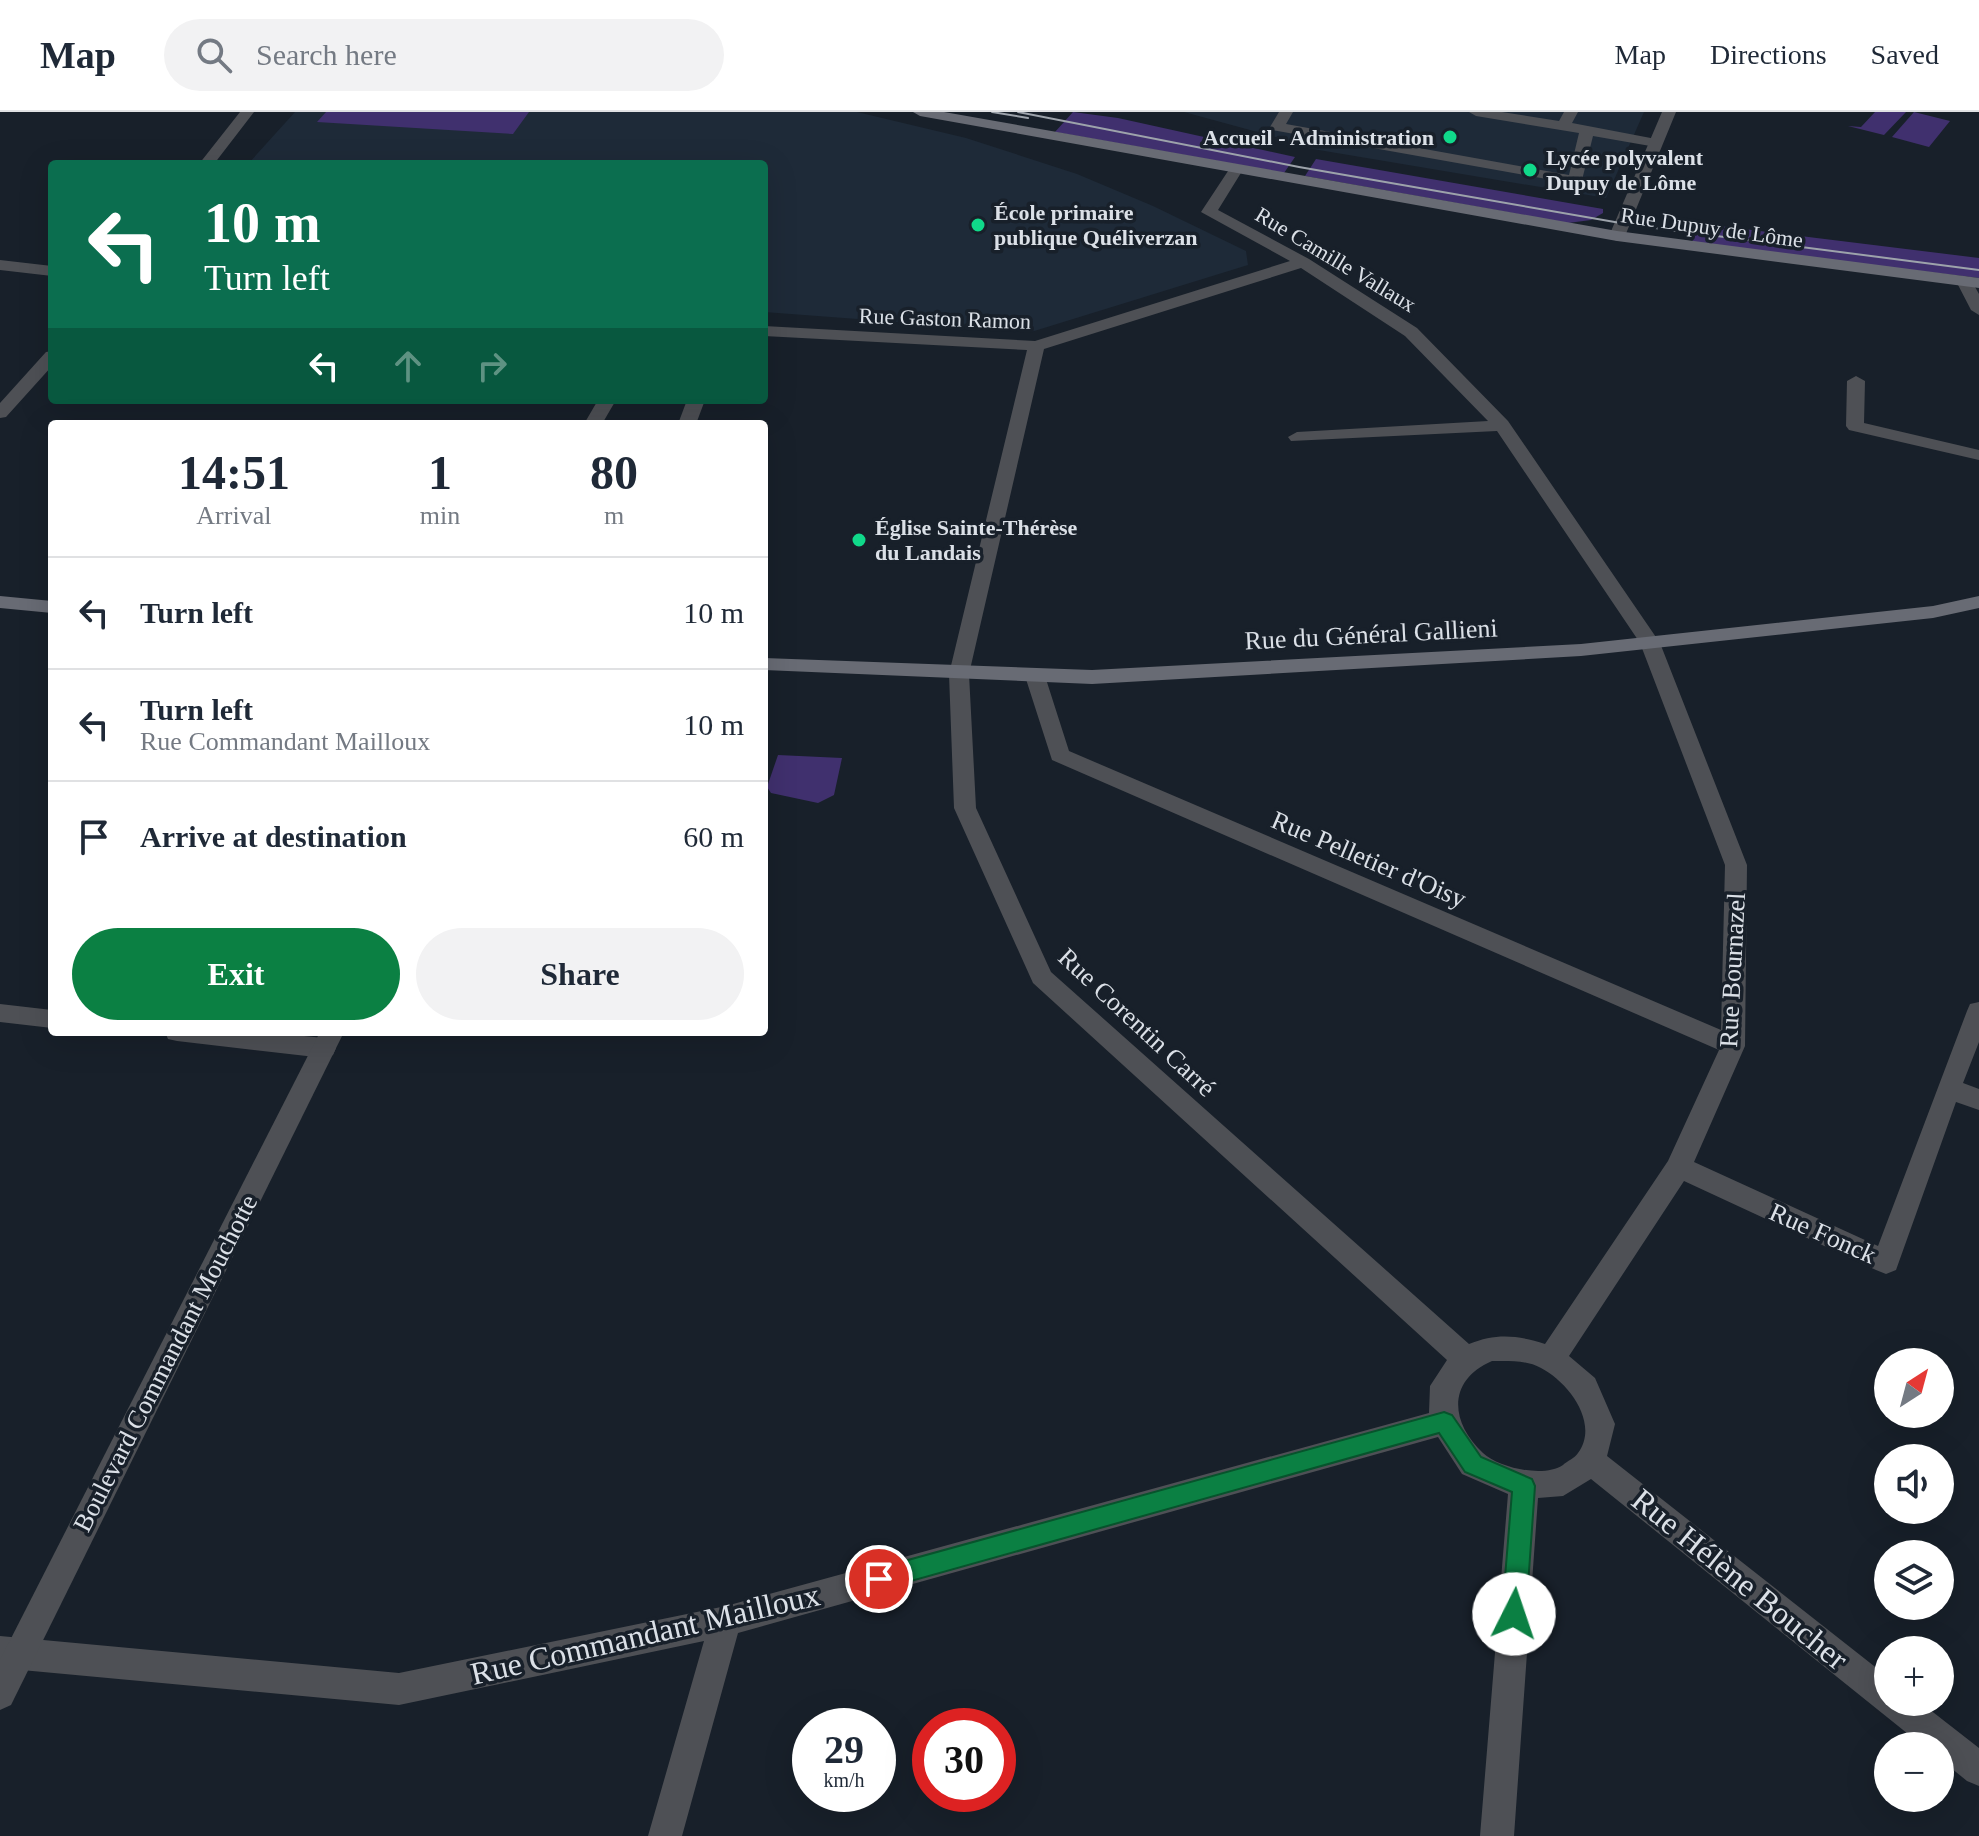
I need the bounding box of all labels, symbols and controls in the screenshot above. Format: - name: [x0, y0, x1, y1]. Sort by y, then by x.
- search box: [164, 19, 724, 91]
- icon: search: [192, 33, 236, 77]
- text: Map: [40, 34, 116, 76]
- text: Search here: [256, 38, 397, 71]
- text: Map: [1615, 39, 1666, 70]
- text: Directions: [1710, 39, 1827, 70]
- text: Saved: [1871, 39, 1939, 70]
- place label: Accueil - Administration: [1203, 125, 1434, 150]
- marker: Accueil - Administration: [1441, 128, 1459, 146]
- place label: Lycée polyvalent Dupuy de Lôme: [1546, 145, 1704, 195]
- marker: Lycée polyvalent Dupuy de Lôme: [1521, 161, 1539, 179]
- icon: left: [72, 192, 176, 296]
- text: 10 m: [204, 192, 321, 254]
- place label: École primaire publique Quéliverzan: [994, 200, 1198, 250]
- street label: Rue Camille Vallaux: [1251, 202, 1421, 317]
- street label: Rue Dupuy de Lôme: [1619, 202, 1805, 253]
- marker: École primaire publique Quéliverzan: [969, 216, 987, 234]
- text: Turn left: [204, 258, 330, 298]
- street label: Rue Gaston Ramon: [858, 303, 1032, 334]
- icon: left: [302, 344, 346, 388]
- icon: ahead: [386, 344, 430, 388]
- icon: right: [470, 344, 514, 388]
- text: 14:51: [178, 446, 290, 499]
- text: 1: [428, 446, 452, 499]
- text: 80: [590, 446, 638, 499]
- text: Arrival: [196, 501, 271, 530]
- text: min: [420, 501, 460, 530]
- text: m: [604, 501, 624, 530]
- place label: Église Sainte-Thérèse du Landais: [875, 515, 1077, 565]
- marker: Église Sainte-Thérèse du Landais: [850, 531, 868, 549]
- icon: left: [72, 591, 116, 635]
- text: Turn left: [140, 596, 253, 629]
- text: 10 m: [683, 596, 744, 629]
- street label: Rue du Général Gallieni: [1244, 613, 1498, 656]
- text: Turn left: [140, 693, 253, 726]
- icon: left: [72, 703, 116, 747]
- text: 10 m: [683, 708, 744, 741]
- text: Rue Commandant Mailloux: [140, 727, 430, 756]
- street label: Rue Pelletier d'Oisy: [1267, 805, 1470, 914]
- icon: arrive: [72, 815, 116, 859]
- text: Arrive at destination: [140, 820, 407, 853]
- text: 60 m: [683, 820, 744, 853]
- street label: Rue Bournazel: [1714, 892, 1751, 1048]
- button: Exit: [72, 928, 400, 1020]
- button: Share: [416, 928, 744, 1020]
- street label: Rue Corentin Carré: [1052, 942, 1221, 1102]
- street label: Boulevard Commandant Mouchotte: [68, 1190, 263, 1536]
- street label: Rue Fonck: [1765, 1197, 1880, 1270]
- north arrow: [1874, 1348, 1954, 1428]
- map controls: [1874, 1348, 1954, 1812]
- button: sound: [1874, 1444, 1954, 1524]
- street label: Rue Hélène Boucher: [1625, 1481, 1855, 1677]
- button: layers: [1874, 1540, 1954, 1620]
- pin: [845, 1545, 913, 1613]
- icon: arrive: [857, 1557, 901, 1601]
- position arrow: [1472, 1572, 1556, 1656]
- street label: Rue Commandant Mailloux: [467, 1576, 823, 1692]
- button: +: [1874, 1636, 1954, 1716]
- speed limit sign: 30: [912, 1708, 1016, 1812]
- text: 29: [824, 1727, 864, 1772]
- button: −: [1874, 1732, 1954, 1812]
- text: km/h: [823, 1769, 865, 1791]

